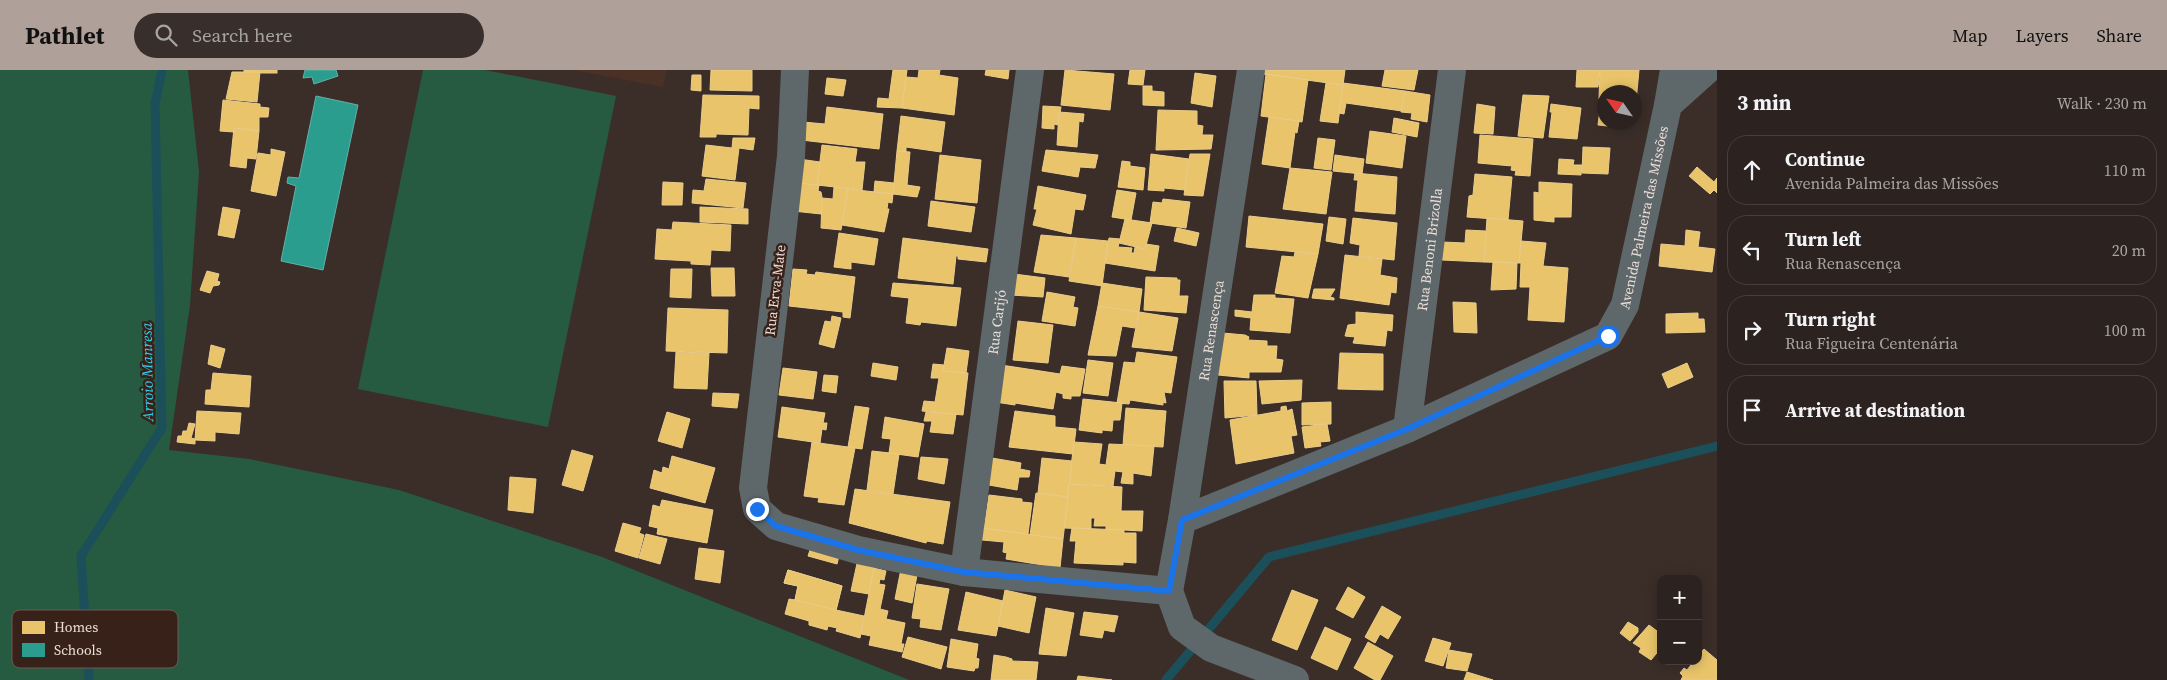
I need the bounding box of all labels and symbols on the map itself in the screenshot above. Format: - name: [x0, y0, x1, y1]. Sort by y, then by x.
- north arrow: [1597, 85, 1642, 130]
- street label: Avenida Palmeira das Missões: [1614, 124, 1673, 311]
- street label: Rua Benoni Brizolla: [1412, 186, 1447, 312]
- street label: Rua Erva-Mate: [760, 243, 790, 337]
- street label: Rua Renascença: [1193, 278, 1229, 382]
- street label: Rua Carijó: [983, 288, 1011, 356]
- water label: Arroio Manresa: [136, 322, 158, 423]
- route start: [1597, 325, 1620, 348]
- route end: [746, 498, 769, 521]
- legend: [12, 610, 178, 668]
- text: Homes: [54, 617, 98, 637]
- text: Schools: [54, 640, 102, 660]

